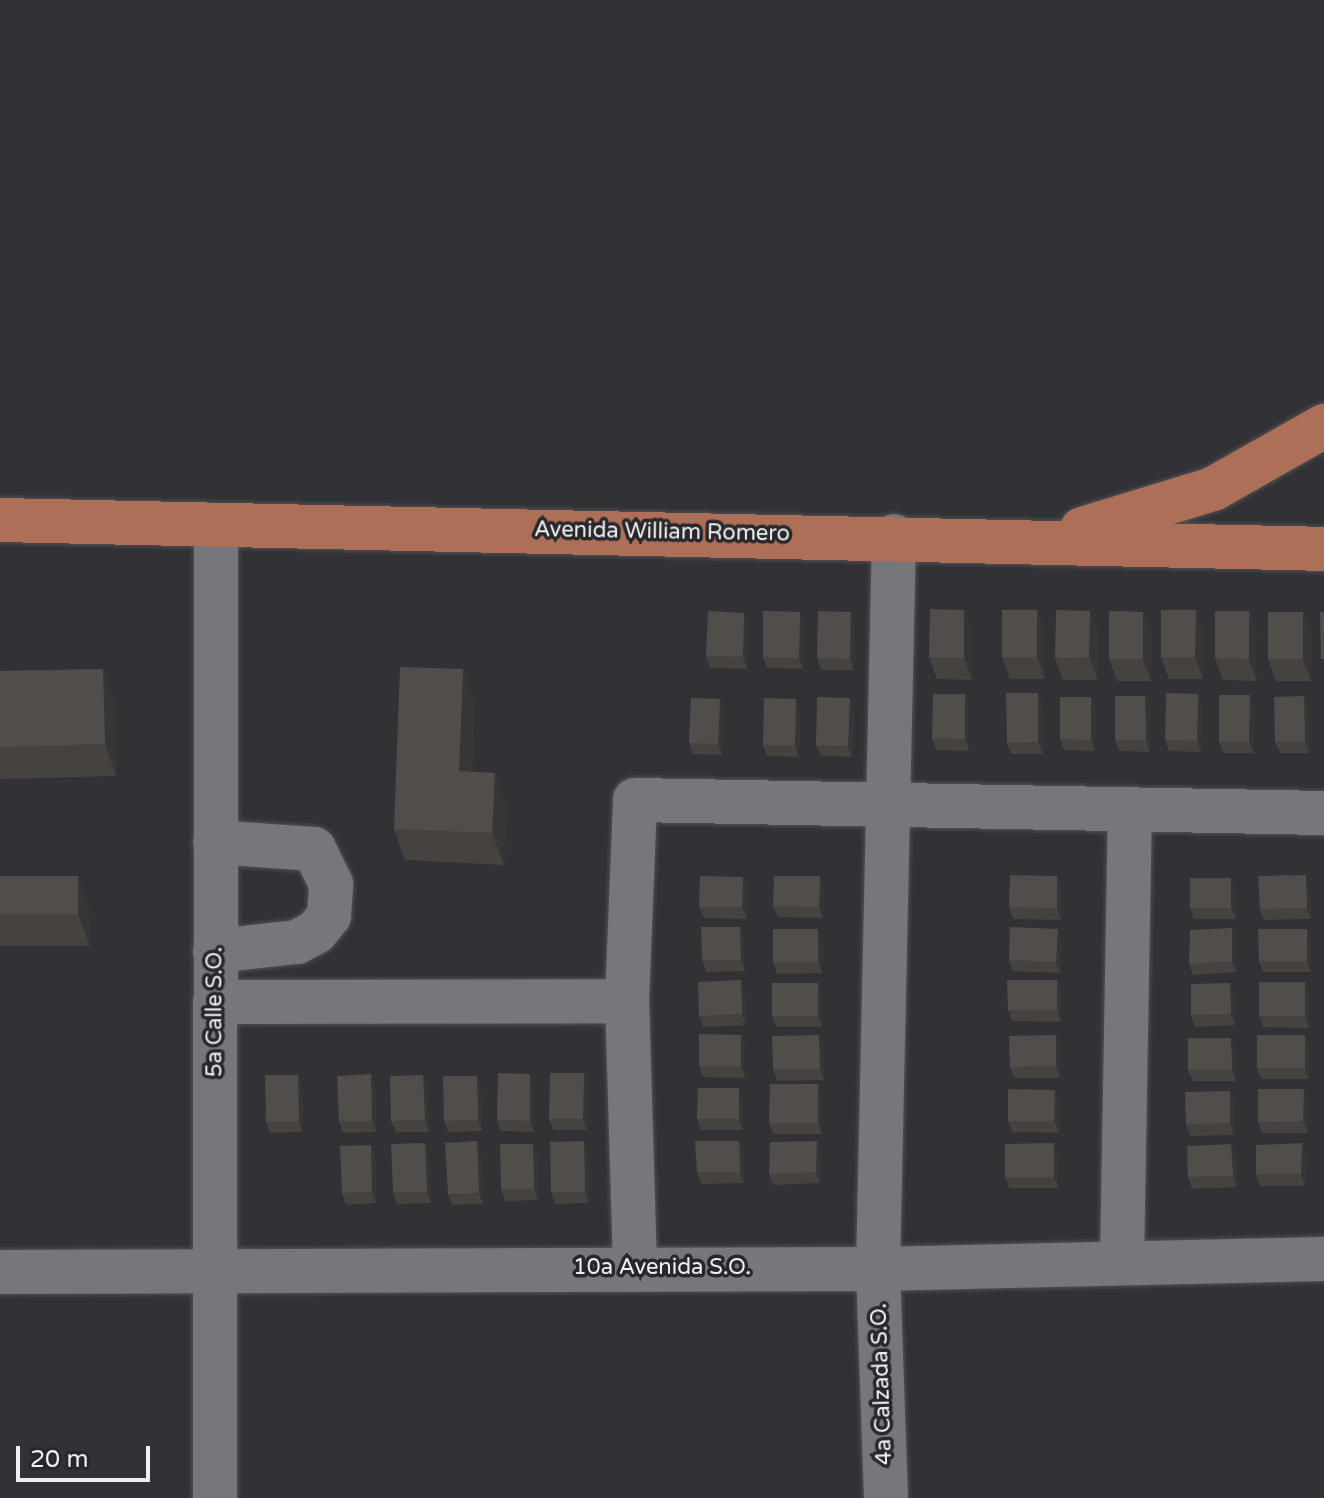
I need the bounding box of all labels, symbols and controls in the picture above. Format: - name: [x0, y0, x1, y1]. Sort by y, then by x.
- street label: Avenida William Romero: [534, 517, 790, 547]
- street label: 5a Calle S.O.: [202, 947, 228, 1077]
- street label: 10a Avenida S.O.: [573, 1255, 751, 1281]
- street label: 4a Calzada S.O.: [866, 1303, 898, 1465]
- scale bar: [20, 1430, 154, 1480]
- text: 20 m: [30, 1445, 88, 1474]

